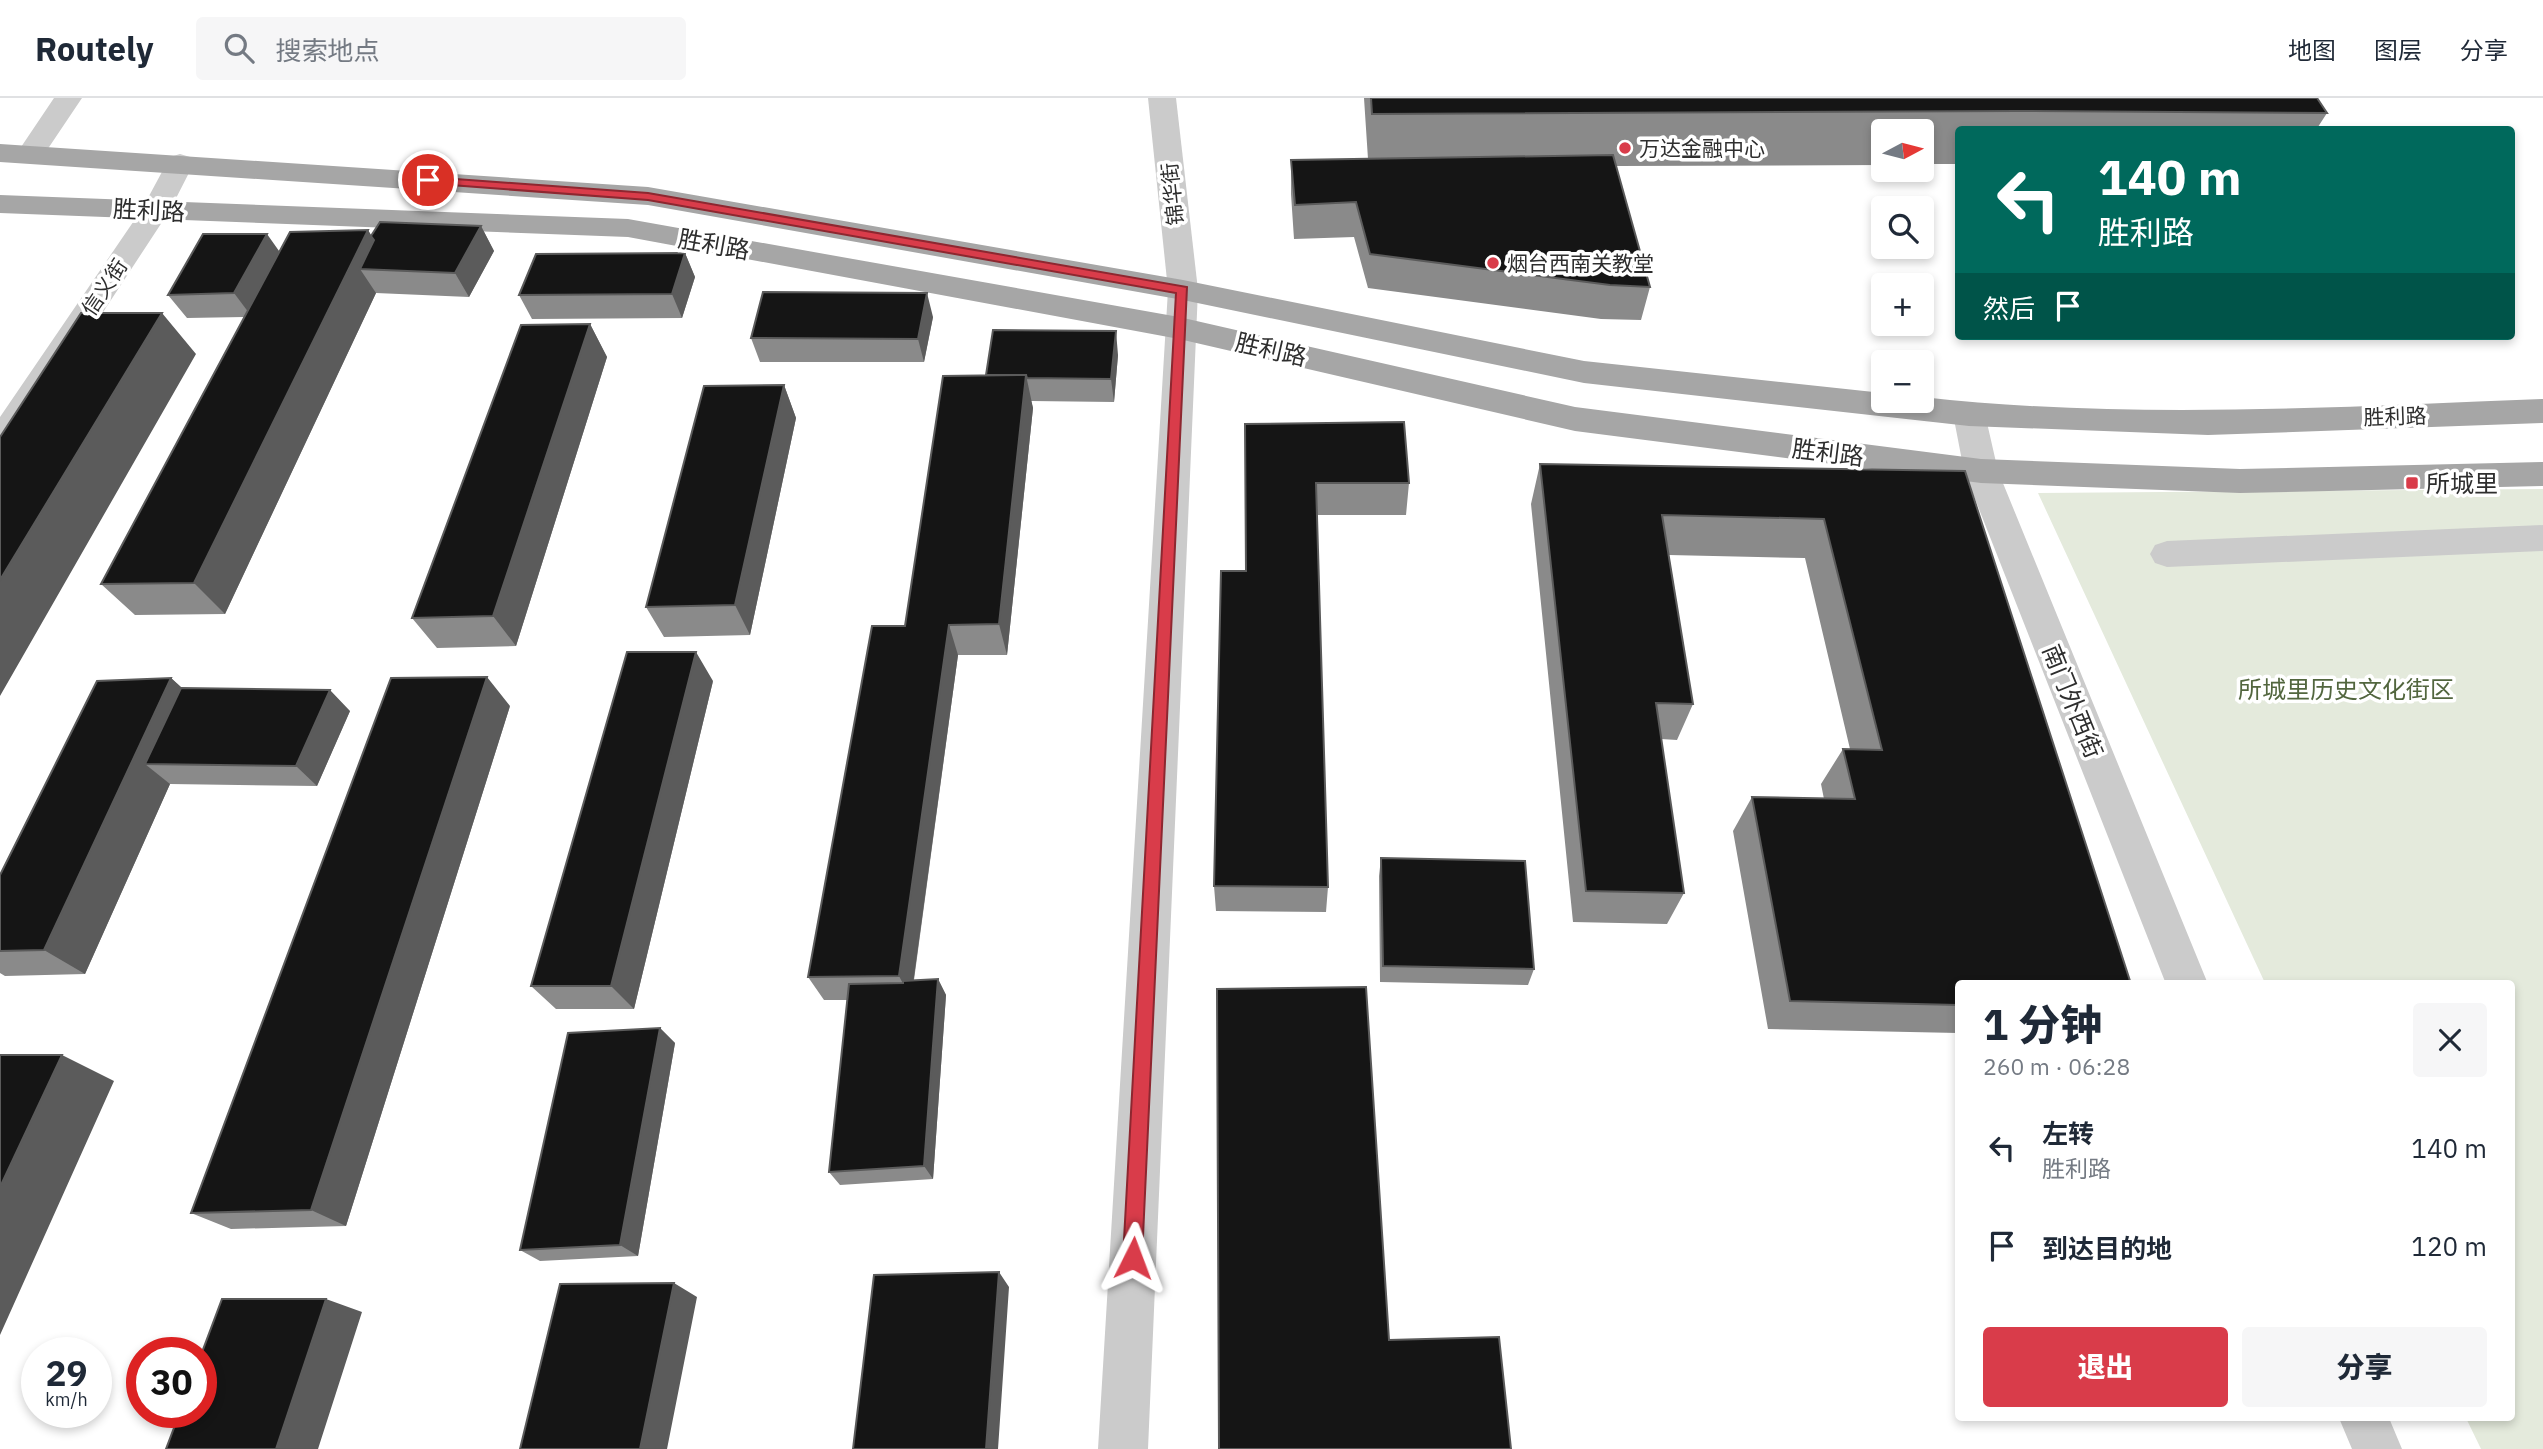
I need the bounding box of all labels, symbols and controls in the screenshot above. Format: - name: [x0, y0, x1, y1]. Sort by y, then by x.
- search box: [196, 17, 686, 80]
- text: Routely: [35, 27, 154, 70]
- icon: search: [220, 29, 258, 67]
- text: 搜索地点: [276, 33, 380, 67]
- text: 地图: [2288, 34, 2336, 66]
- text: 图层: [2374, 34, 2422, 66]
- text: 分享: [2460, 34, 2508, 66]
- north arrow: [1871, 119, 1934, 182]
- map controls: [1871, 119, 1934, 413]
- place label: 万达金融中心: [1639, 134, 1765, 162]
- marker: 万达金融中心: [1617, 140, 1633, 156]
- text: 140 m: [2098, 145, 2242, 208]
- pin: [398, 150, 458, 210]
- icon: left: [1983, 154, 2074, 245]
- icon: arrive: [409, 161, 447, 199]
- street label: 锦华街: [1155, 161, 1189, 227]
- street label: 胜利路: [112, 192, 186, 228]
- button: search: [1871, 196, 1934, 259]
- text: 胜利路: [2098, 211, 2194, 253]
- street label: 胜利路: [676, 222, 752, 266]
- place label: 烟台西南关教堂: [1507, 249, 1654, 277]
- street label: 信义街: [75, 253, 133, 321]
- marker: 烟台西南关教堂: [1485, 255, 1501, 271]
- button: +: [1871, 273, 1934, 336]
- icon: arrive: [2049, 287, 2087, 325]
- text: 然后: [1983, 291, 2035, 325]
- street label: 胜利路: [1232, 325, 1310, 373]
- button: −: [1871, 350, 1934, 413]
- street label: 胜利路: [2363, 401, 2427, 431]
- street label: 胜利路: [1790, 432, 1866, 472]
- place label: 所城里: [2426, 467, 2498, 499]
- marker: 所城里: [2404, 475, 2420, 491]
- street label: 南门外西街: [2036, 639, 2110, 763]
- park label: 所城里历史文化街区: [2238, 673, 2454, 705]
- text: 1 分钟: [1983, 997, 2102, 1052]
- button: close: [2413, 1003, 2487, 1077]
- text: 260 m · 06:28: [1983, 1051, 2130, 1081]
- text: 左转: [2042, 1116, 2094, 1150]
- icon: left: [1983, 1129, 2021, 1167]
- text: 140 m: [2411, 1131, 2487, 1165]
- text: 胜利路: [2042, 1153, 2111, 1183]
- position arrow: [1096, 1221, 1170, 1295]
- icon: arrive: [1983, 1227, 2021, 1265]
- text: 120 m: [2411, 1229, 2487, 1263]
- text: 到达目的地: [2042, 1231, 2172, 1265]
- button: 退出: [1983, 1327, 2228, 1407]
- button: 分享: [2242, 1327, 2487, 1407]
- speed limit sign: 30: [126, 1337, 217, 1428]
- text: 29: [45, 1350, 88, 1396]
- text: km/h: [45, 1388, 88, 1411]

